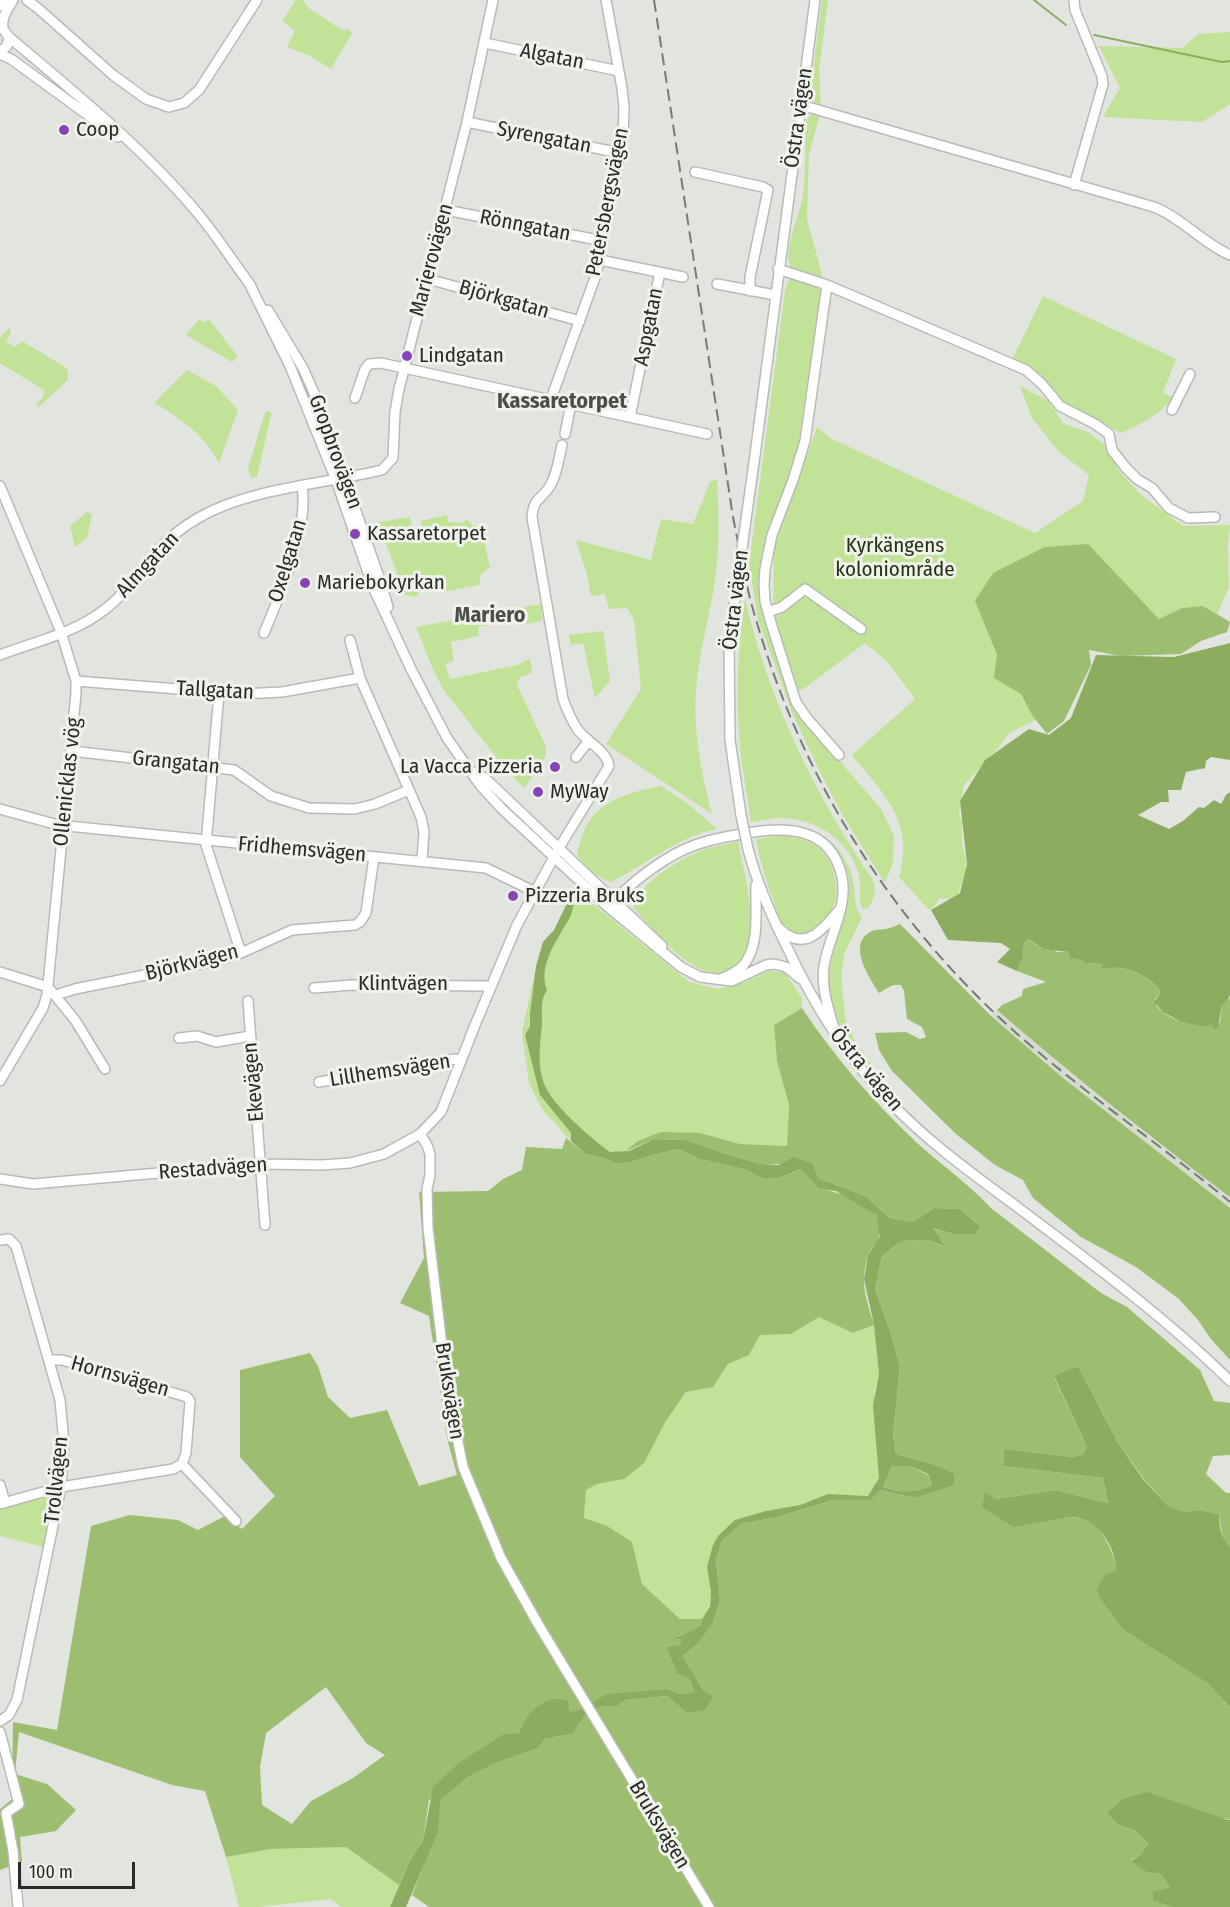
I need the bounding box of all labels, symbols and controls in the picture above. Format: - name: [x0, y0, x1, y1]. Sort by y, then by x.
- street label: Algatan: [518, 38, 586, 76]
- street label: Östra vägen: [779, 66, 819, 170]
- place label: Coop: [76, 117, 120, 143]
- street label: Syrengatan: [495, 117, 593, 159]
- marker: Coop: [57, 123, 71, 137]
- street label: Petersbergsvägen: [581, 126, 635, 278]
- street label: Marierovägen: [405, 201, 459, 319]
- street label: Rönngatan: [477, 205, 573, 247]
- street label: Björkgatan: [456, 275, 552, 325]
- street label: Aspgatan: [629, 286, 669, 368]
- place label: Lindgatan: [419, 343, 504, 369]
- marker: Lindgatan: [400, 349, 414, 363]
- district label: Kassaretorpet: [497, 389, 627, 415]
- street label: Gropbrovägen: [303, 391, 367, 513]
- street label: Oxelgatan: [263, 516, 313, 606]
- place label: Kassaretorpet: [367, 521, 486, 547]
- street label: Almgatan: [111, 527, 185, 603]
- marker: Kassaretorpet: [348, 527, 362, 541]
- park label: Kyrkängens koloniområde: [835, 533, 955, 583]
- street label: Östra vägen: [717, 548, 755, 652]
- place label: Mariebokyrkan: [317, 570, 445, 596]
- marker: Mariebokyrkan: [298, 576, 312, 590]
- district label: Mariero: [455, 603, 525, 629]
- street label: Tallgatan: [176, 676, 254, 706]
- street label: Ollenicklas vög: [49, 716, 87, 848]
- street label: Grangatan: [131, 746, 221, 780]
- place label: La Vacca Pizzeria: [400, 754, 543, 780]
- marker: La Vacca Pizzeria: [548, 760, 562, 774]
- place label: MyWay: [550, 779, 609, 805]
- marker: MyWay: [531, 785, 545, 799]
- street label: Fridhemsvägen: [237, 832, 367, 868]
- place label: Pizzeria Bruks: [525, 883, 644, 909]
- marker: Pizzeria Bruks: [506, 889, 520, 903]
- street label: Björkvägen: [143, 939, 241, 987]
- street label: Klintvägen: [358, 971, 448, 997]
- street label: Östra vägen: [824, 1023, 908, 1117]
- street label: Ekevägen: [238, 1041, 270, 1123]
- street label: Lillhemsvägen: [328, 1049, 452, 1093]
- street label: Restadvägen: [158, 1153, 268, 1185]
- street label: Bruksvägen: [429, 1341, 469, 1441]
- street label: Hornsvägen: [68, 1351, 172, 1403]
- street label: Trollvägen: [40, 1435, 74, 1525]
- street label: Bruksvägen: [623, 1776, 695, 1874]
- scale bar: [21, 1850, 138, 1888]
- text: 100 m: [29, 1861, 73, 1883]

